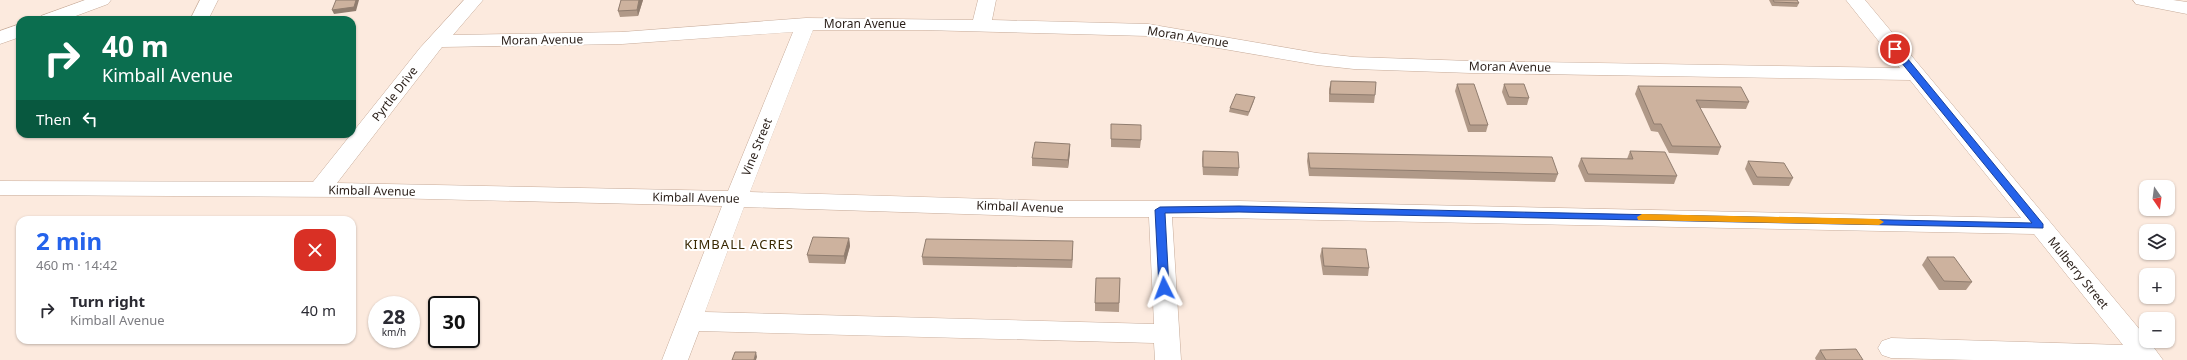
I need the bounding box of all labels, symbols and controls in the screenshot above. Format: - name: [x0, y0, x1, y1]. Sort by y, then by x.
- street label: Moran Avenue: [824, 15, 906, 32]
- street label: Moran Avenue: [1146, 22, 1230, 51]
- text: 40 m: [102, 27, 169, 65]
- street label: Moran Avenue: [501, 30, 583, 49]
- icon: right: [36, 32, 88, 84]
- pin: [1878, 32, 1912, 66]
- icon: arrive: [1884, 38, 1906, 60]
- street label: Moran Avenue: [1469, 57, 1552, 76]
- text: Kimball Avenue: [102, 63, 233, 87]
- street label: Pyrtle Drive: [368, 63, 422, 125]
- icon: left: [79, 108, 101, 130]
- text: Then: [36, 109, 71, 129]
- street label: Vine Street: [737, 115, 776, 178]
- north arrow: [2139, 180, 2175, 216]
- map controls: [2139, 180, 2175, 348]
- street label: Kimball Avenue: [328, 181, 416, 200]
- street label: Kimball Avenue: [652, 188, 740, 207]
- street label: Kimball Avenue: [976, 196, 1064, 217]
- text: 2 min: [36, 224, 102, 257]
- button: layers: [2139, 224, 2175, 260]
- button: close: [294, 229, 336, 271]
- street label: Mulberry Street: [2044, 233, 2113, 313]
- district label: KIMBALL ACRES: [684, 235, 794, 253]
- text: 460 m · 14:42: [36, 256, 117, 274]
- position arrow: [1143, 267, 1185, 309]
- button: +: [2139, 268, 2175, 304]
- text: Turn right: [70, 291, 145, 311]
- speed limit sign: 30: [428, 296, 480, 348]
- icon: right: [36, 299, 58, 321]
- text: 40 m: [301, 300, 336, 320]
- text: 28: [383, 303, 405, 330]
- text: Kimball Avenue: [70, 311, 165, 329]
- button: −: [2139, 312, 2175, 348]
- text: km/h: [382, 325, 406, 339]

